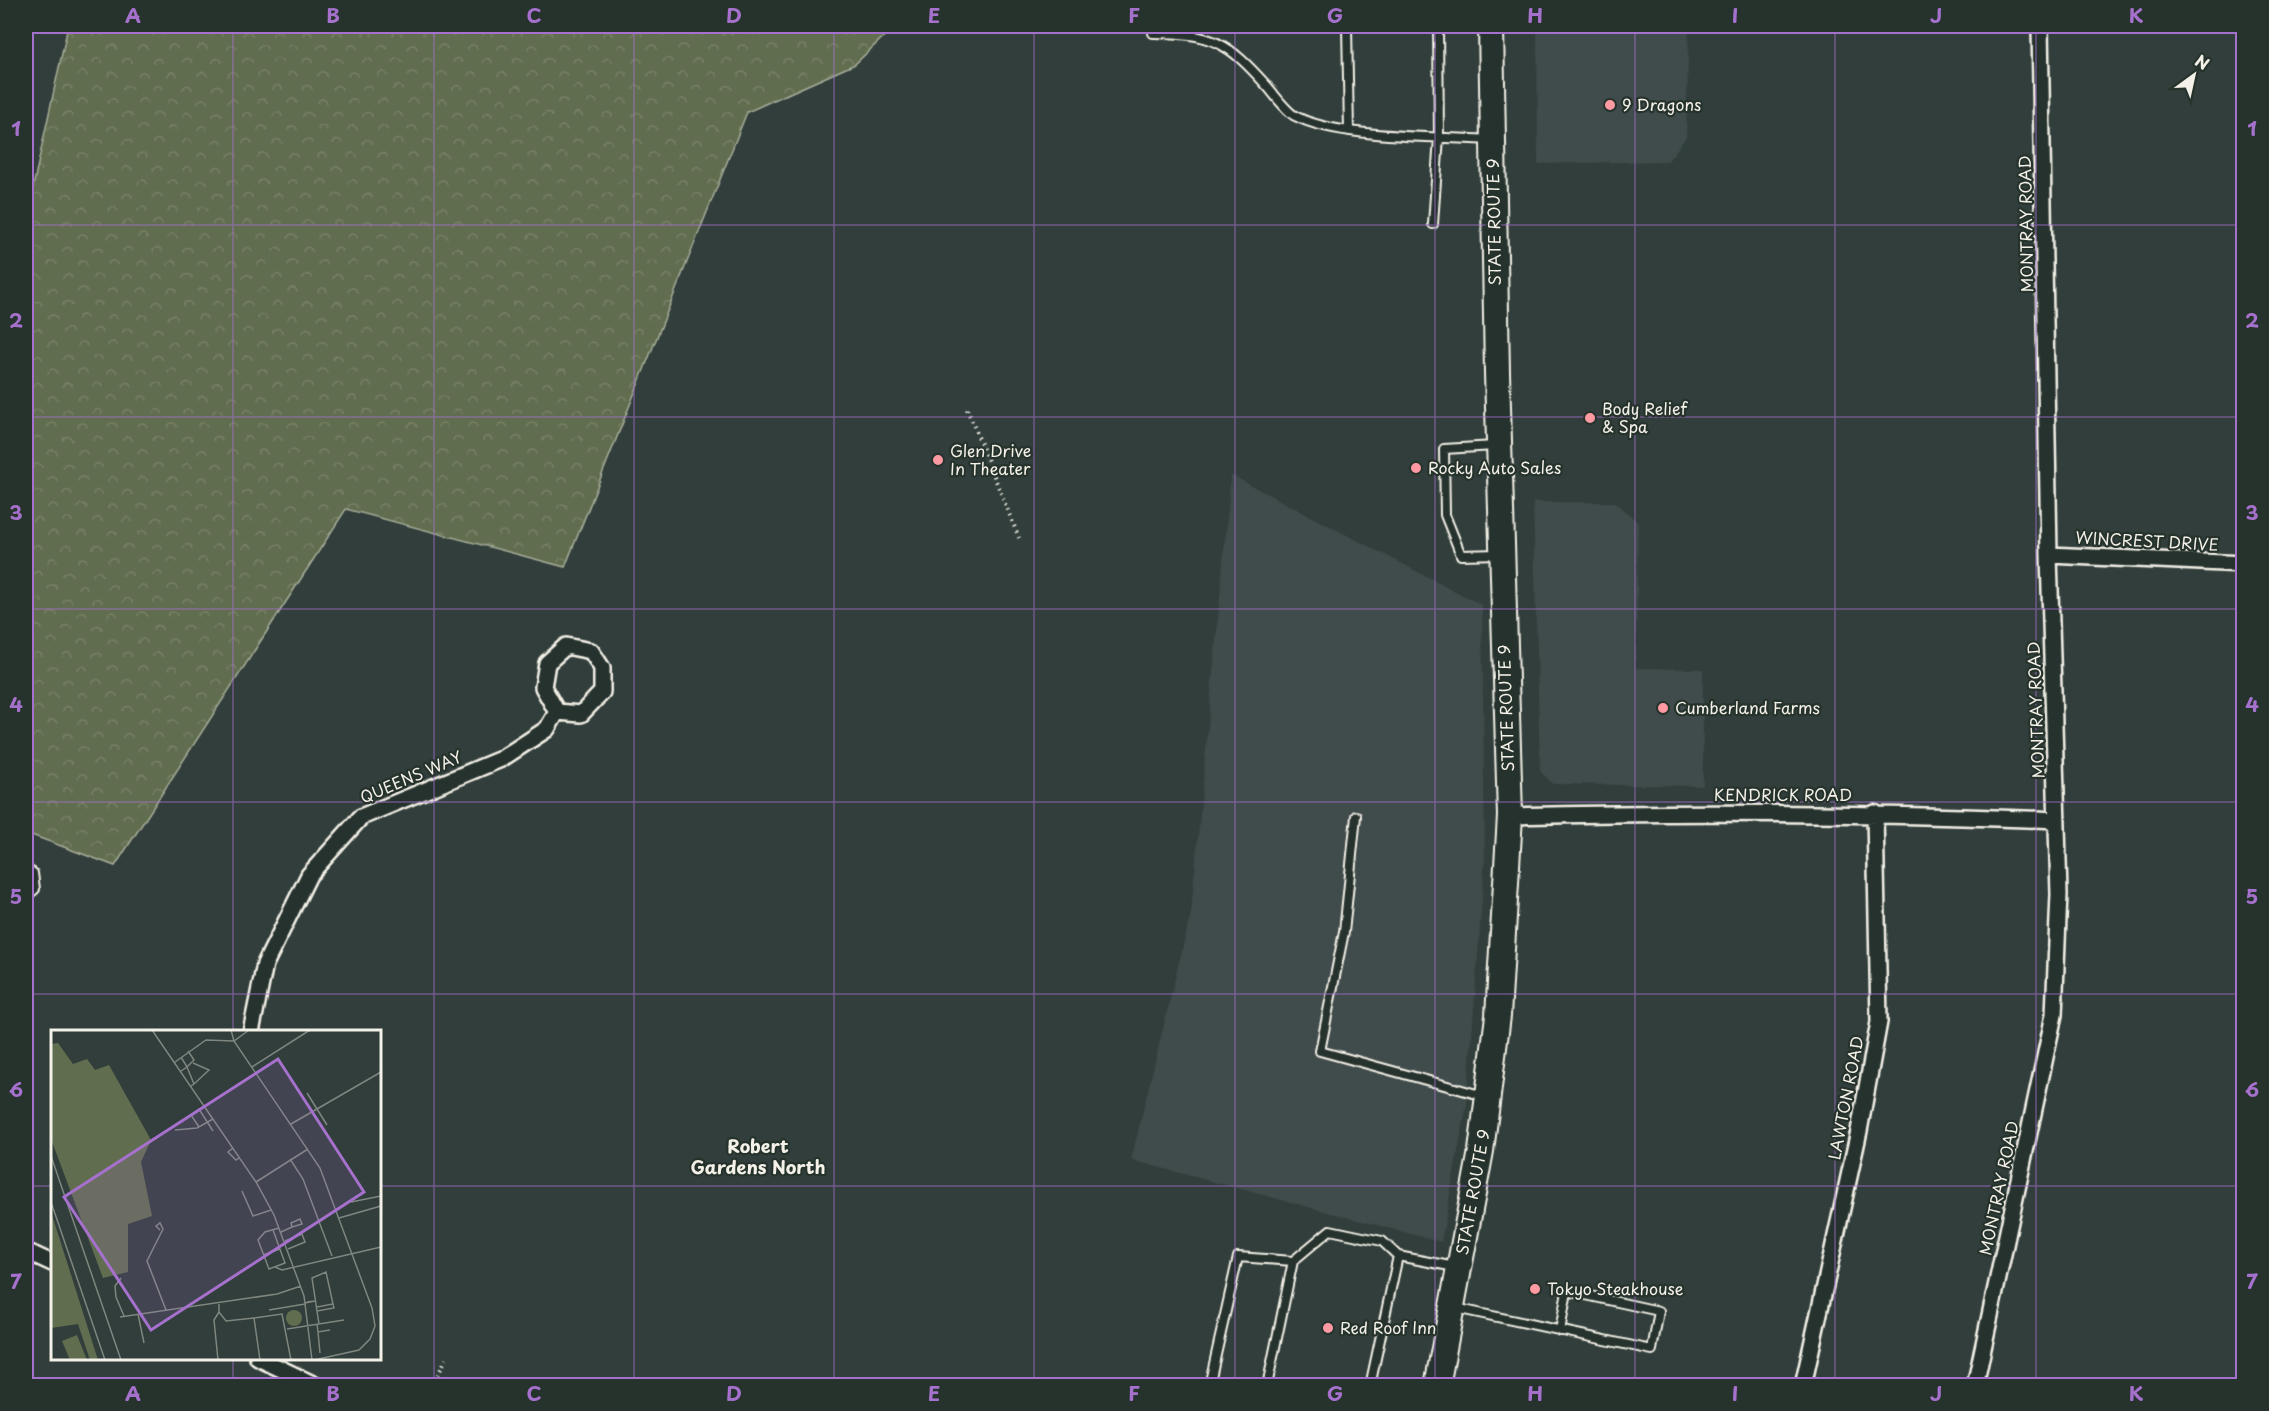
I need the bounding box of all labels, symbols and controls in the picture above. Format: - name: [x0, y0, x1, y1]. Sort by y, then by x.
- text: A: [125, 0, 141, 30]
- text: B: [326, 0, 340, 30]
- text: C: [526, 0, 542, 30]
- text: D: [726, 0, 742, 30]
- text: E: [928, 0, 940, 30]
- text: F: [1128, 0, 1140, 30]
- text: G: [1327, 0, 1343, 30]
- text: H: [1527, 0, 1543, 30]
- text: I: [1732, 0, 1738, 30]
- text: J: [1930, 0, 1942, 30]
- text: K: [2129, 0, 2144, 30]
- north arrow: [2164, 45, 2224, 105]
- text: N: [2191, 48, 2215, 75]
- place label: 9 Dragons: [1622, 92, 1701, 116]
- marker: 9 Dragons: [1603, 98, 1617, 112]
- text: 1: [11, 113, 21, 143]
- text: 1: [2247, 113, 2257, 143]
- street label: MONTRAY ROAD: [2012, 155, 2038, 293]
- street label: STATE ROUTE 9: [1480, 158, 1506, 286]
- text: 2: [9, 305, 23, 335]
- text: 2: [2245, 305, 2259, 335]
- place label: Body Relief & Spa: [1602, 396, 1688, 438]
- marker: Body Relief & Spa: [1583, 411, 1597, 425]
- place label: Glen Drive In Theater: [950, 438, 1031, 480]
- marker: Glen Drive In Theater: [931, 453, 945, 467]
- place label: Rocky Auto Sales: [1428, 455, 1561, 479]
- marker: Rocky Auto Sales: [1409, 461, 1423, 475]
- text: 3: [9, 497, 23, 527]
- text: 3: [2245, 497, 2259, 527]
- street label: WINCREST DRIVE: [2075, 524, 2219, 556]
- street label: MONTRAY ROAD: [2021, 641, 2049, 779]
- street label: STATE ROUTE 9: [1491, 644, 1519, 772]
- text: 4: [9, 689, 23, 719]
- text: 4: [2245, 689, 2259, 719]
- place label: Cumberland Farms: [1675, 695, 1820, 719]
- marker: Cumberland Farms: [1656, 701, 1670, 715]
- street label: QUEENS WAY: [356, 744, 465, 808]
- street label: KENDRICK ROAD: [1714, 782, 1852, 806]
- text: 5: [10, 881, 22, 911]
- text: 5: [2246, 881, 2258, 911]
- inset map: [51, 1030, 381, 1360]
- street label: LAWTON ROAD: [1821, 1034, 1869, 1162]
- text: 6: [9, 1074, 23, 1104]
- text: 6: [2245, 1074, 2259, 1104]
- street label: MONTRAY ROAD: [1972, 1118, 2024, 1257]
- street label: STATE ROUTE 9: [1449, 1127, 1495, 1257]
- district label: Robert Gardens North: [691, 1132, 825, 1180]
- text: 7: [10, 1266, 22, 1296]
- text: 7: [2246, 1266, 2258, 1296]
- place label: Tokyo Steakhouse: [1547, 1276, 1684, 1300]
- marker: Tokyo Steakhouse: [1528, 1282, 1542, 1296]
- place label: Red Roof Inn: [1340, 1315, 1436, 1339]
- marker: Red Roof Inn: [1321, 1321, 1335, 1335]
- text: A: [125, 1378, 141, 1408]
- text: B: [326, 1378, 340, 1408]
- text: C: [526, 1378, 542, 1408]
- text: D: [726, 1378, 742, 1408]
- text: E: [928, 1378, 940, 1408]
- text: F: [1128, 1378, 1140, 1408]
- text: G: [1327, 1378, 1343, 1408]
- text: H: [1527, 1378, 1543, 1408]
- text: I: [1732, 1378, 1738, 1408]
- text: J: [1930, 1378, 1942, 1408]
- text: K: [2129, 1378, 2144, 1408]

